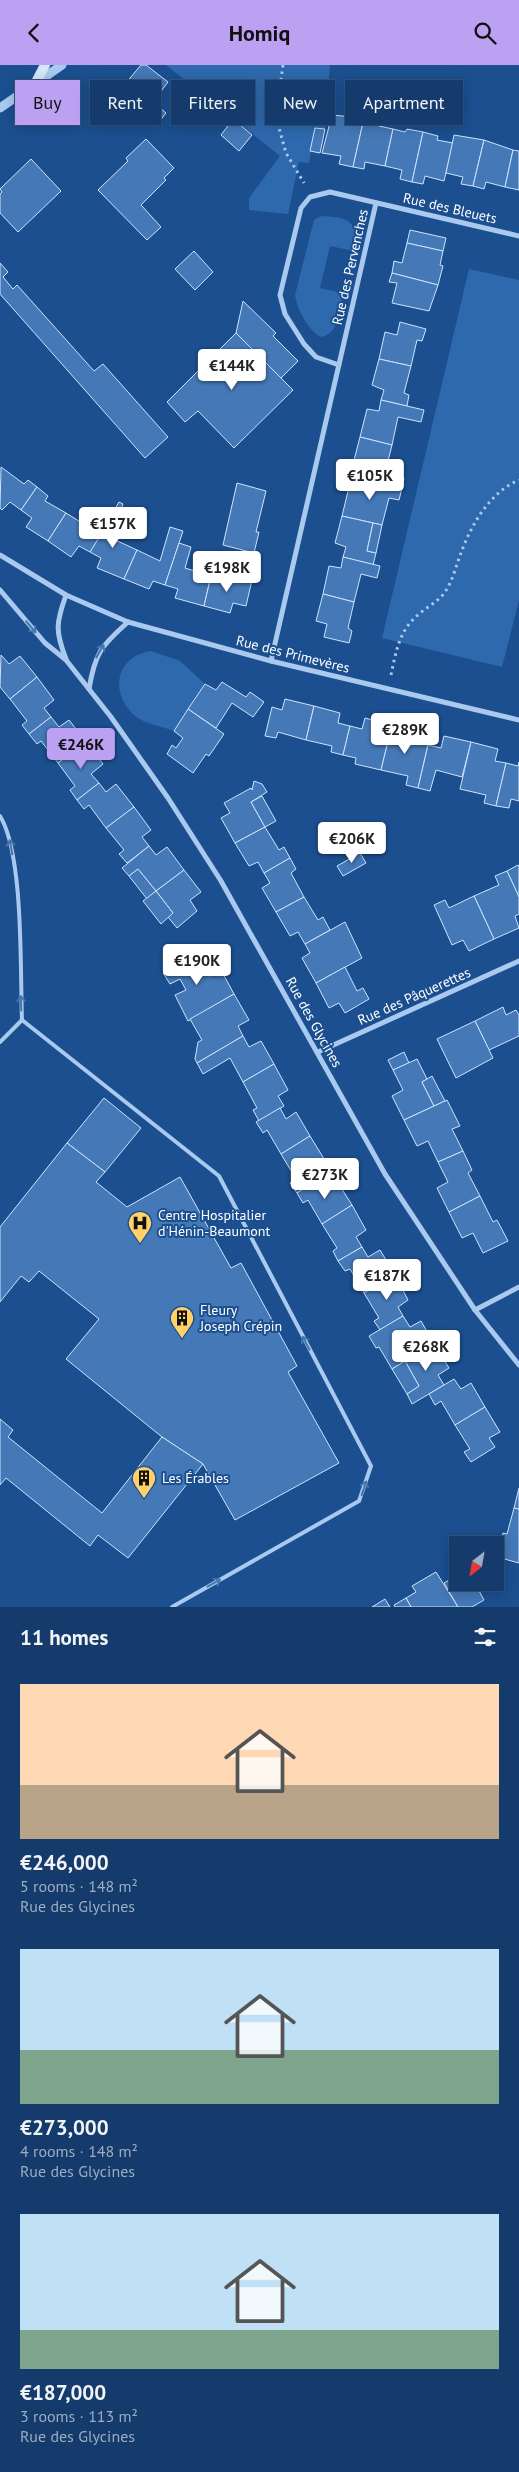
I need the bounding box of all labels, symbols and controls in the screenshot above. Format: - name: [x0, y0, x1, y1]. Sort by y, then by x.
- icon: back: [20, 19, 48, 47]
- text: Homiq: [229, 19, 290, 47]
- icon: search: [471, 19, 499, 47]
- chip: Buy: [15, 80, 80, 125]
- chip: Rent: [90, 80, 161, 125]
- chip: Filters: [171, 80, 255, 125]
- chip: New: [265, 80, 335, 125]
- chip: Apartment: [345, 80, 463, 125]
- street label: Rue des Bleuets: [401, 188, 499, 228]
- street label: Rue des Pervenches: [328, 207, 372, 327]
- pin: €144K: [197, 349, 267, 391]
- text: €144K: [209, 355, 255, 375]
- pin: €105K: [335, 459, 405, 501]
- text: €105K: [347, 465, 393, 485]
- pin: €157K: [78, 507, 148, 549]
- text: €157K: [90, 513, 136, 533]
- pin: €198K: [192, 551, 262, 593]
- text: €198K: [204, 557, 250, 577]
- one-way arrow: [26, 620, 37, 633]
- street label: Rue des Primevères: [234, 631, 352, 677]
- one-way arrow: [95, 643, 105, 658]
- pin: €289K: [370, 713, 440, 755]
- text: €289K: [382, 719, 428, 739]
- pin: €246K: [46, 727, 116, 770]
- text: €246K: [58, 734, 104, 754]
- pin: €206K: [317, 821, 387, 864]
- text: €206K: [329, 828, 375, 848]
- one-way arrow: [5, 839, 15, 855]
- pin: €190K: [162, 943, 232, 986]
- text: €190K: [174, 950, 220, 970]
- street label: Rue des Pâquerettes: [355, 963, 473, 1029]
- street label: Rue des Glycines: [282, 974, 346, 1070]
- one-way arrow: [17, 995, 26, 1011]
- pin: €273K: [290, 1157, 360, 1200]
- text: €273K: [302, 1164, 348, 1184]
- place label: Centre Hospitalier d'Hénin-Beaumont: [158, 1206, 271, 1240]
- hospital icon: Centre Hospitalier d'Hénin-Beaumont: [127, 1210, 153, 1244]
- pin: €187K: [352, 1259, 422, 1301]
- text: €187K: [364, 1265, 410, 1285]
- place label: Fleury Joseph Crépin: [199, 1301, 282, 1335]
- building icon: Fleury Joseph Crépin: [169, 1305, 195, 1339]
- pin: €268K: [391, 1329, 461, 1372]
- one-way arrow: [301, 1336, 310, 1351]
- text: €268K: [403, 1336, 449, 1356]
- building icon: Les Érables: [131, 1465, 157, 1499]
- place label: Les Érables: [162, 1469, 229, 1487]
- one-way arrow: [359, 1481, 369, 1497]
- north arrow: [449, 1536, 504, 1591]
- map controls: [449, 1536, 504, 1591]
- one-way arrow: [207, 1578, 222, 1588]
- icon: filters: [471, 1623, 499, 1651]
- text: 11 homes: [20, 1624, 108, 1651]
- icon: home: [215, 1716, 305, 1806]
- text: €246,000: [20, 1849, 109, 1876]
- text: 5 rooms · 148 m²: [20, 1876, 138, 1896]
- text: Rue des Glycines: [20, 1896, 135, 1916]
- icon: home: [215, 1981, 305, 2071]
- text: €273,000: [20, 2114, 109, 2141]
- text: 4 rooms · 148 m²: [20, 2141, 138, 2161]
- text: Rue des Glycines: [20, 2161, 135, 2181]
- icon: home: [215, 2246, 305, 2336]
- text: €187,000: [20, 2379, 106, 2406]
- text: 3 rooms · 113 m²: [20, 2406, 138, 2426]
- text: Rue des Glycines: [20, 2426, 135, 2446]

